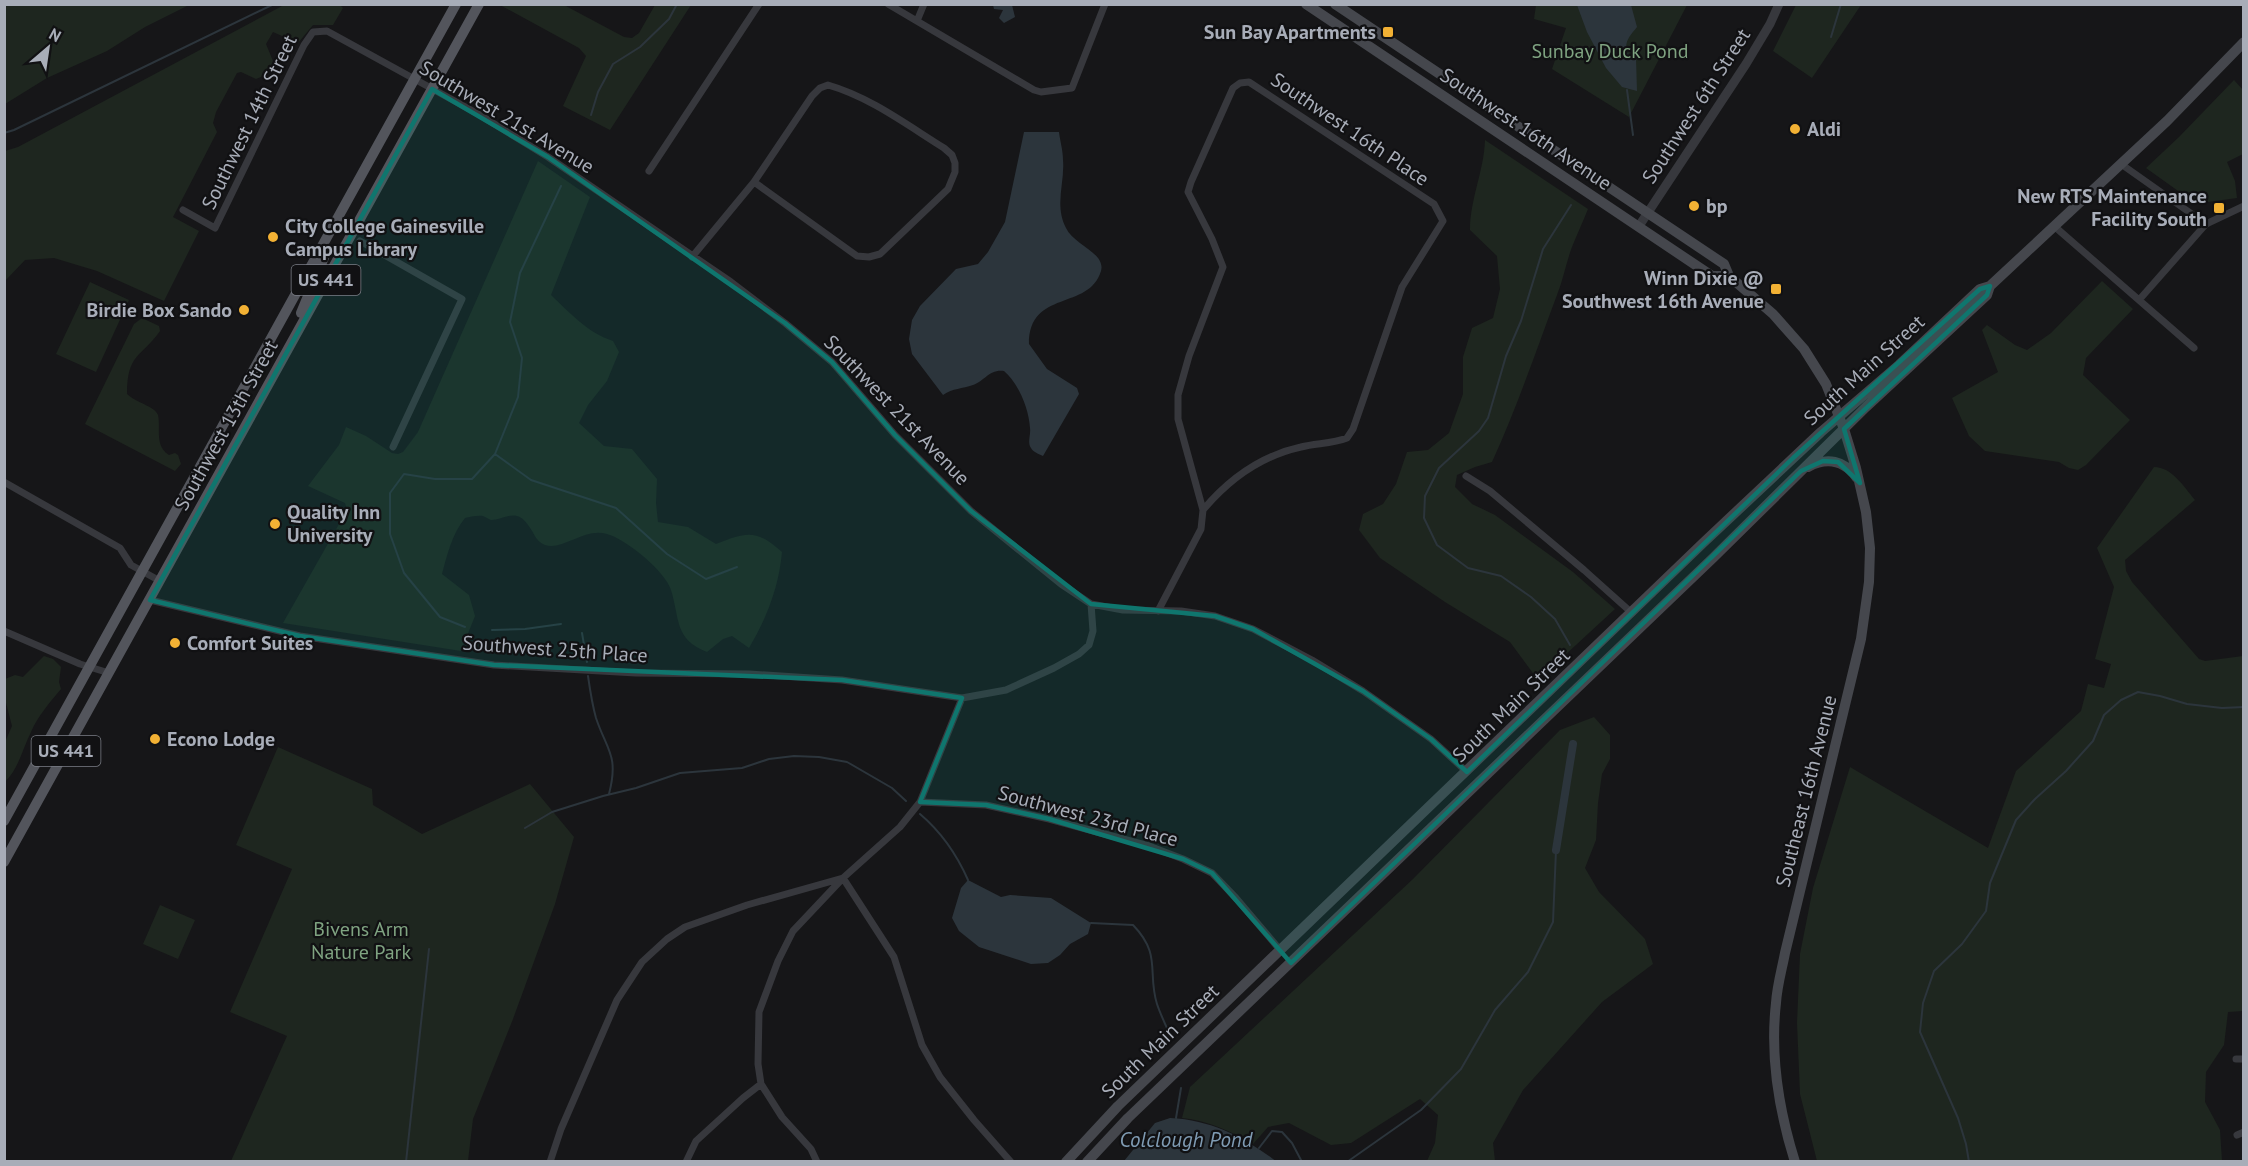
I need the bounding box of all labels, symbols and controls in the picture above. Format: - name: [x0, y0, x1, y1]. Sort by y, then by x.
- north arrow: [18, 18, 78, 78]
- place label: Sun Bay Apartments: [1204, 19, 1376, 45]
- street label: Southwest 6th Street: [1636, 23, 1756, 189]
- text: N: [46, 24, 65, 46]
- marker: Sun Bay Apartments: [1381, 25, 1395, 39]
- street label: Southwest 14th Street: [195, 30, 303, 214]
- park label: Sunbay Duck Pond: [1531, 38, 1689, 64]
- street label: Southwest 21st Avenue: [415, 55, 599, 179]
- street label: Southwest 16th Avenue: [1435, 62, 1617, 196]
- street label: Southwest 16th Place: [1266, 66, 1434, 192]
- place label: Aldi: [1807, 116, 1841, 142]
- marker: Aldi: [1788, 122, 1802, 136]
- place label: New RTS Maintenance Facility South: [2017, 183, 2207, 232]
- place label: bp: [1706, 193, 1728, 219]
- marker: bp: [1687, 199, 1701, 213]
- marker: New RTS Maintenance Facility South: [2212, 201, 2226, 215]
- place label: City College Gainesville Campus Library: [285, 213, 484, 262]
- marker: City College Gainesville Campus Library: [266, 230, 280, 244]
- road number: US 441: [292, 265, 360, 295]
- place label: Winn Dixie @ Southwest 16th Avenue: [1562, 265, 1764, 314]
- marker: Winn Dixie @ Southwest 16th Avenue: [1769, 282, 1783, 296]
- place label: Birdie Box Sando: [86, 297, 232, 323]
- marker: Birdie Box Sando: [237, 303, 251, 317]
- street label: South Main Street: [1798, 309, 1930, 431]
- street label: Southwest 21st Avenue: [818, 329, 976, 491]
- street label: Southwest 13th Street: [168, 335, 284, 515]
- place label: Quality Inn University: [287, 499, 380, 548]
- marker: Quality Inn University: [268, 517, 282, 531]
- place label: Comfort Suites: [187, 630, 313, 656]
- street label: Southwest 25th Place: [462, 630, 648, 668]
- marker: Comfort Suites: [168, 636, 182, 650]
- street label: South Main Street: [1447, 642, 1575, 768]
- street label: Southeast 16th Avenue: [1770, 692, 1842, 890]
- place label: Econo Lodge: [167, 726, 275, 752]
- marker: Econo Lodge: [148, 732, 162, 746]
- road number: US 441: [32, 736, 100, 766]
- street label: Southwest 23rd Place: [995, 779, 1181, 853]
- park label: Bivens Arm Nature Park: [311, 916, 411, 965]
- street label: South Main Street: [1096, 978, 1224, 1104]
- water label: Colclough Pond: [1119, 1126, 1254, 1153]

